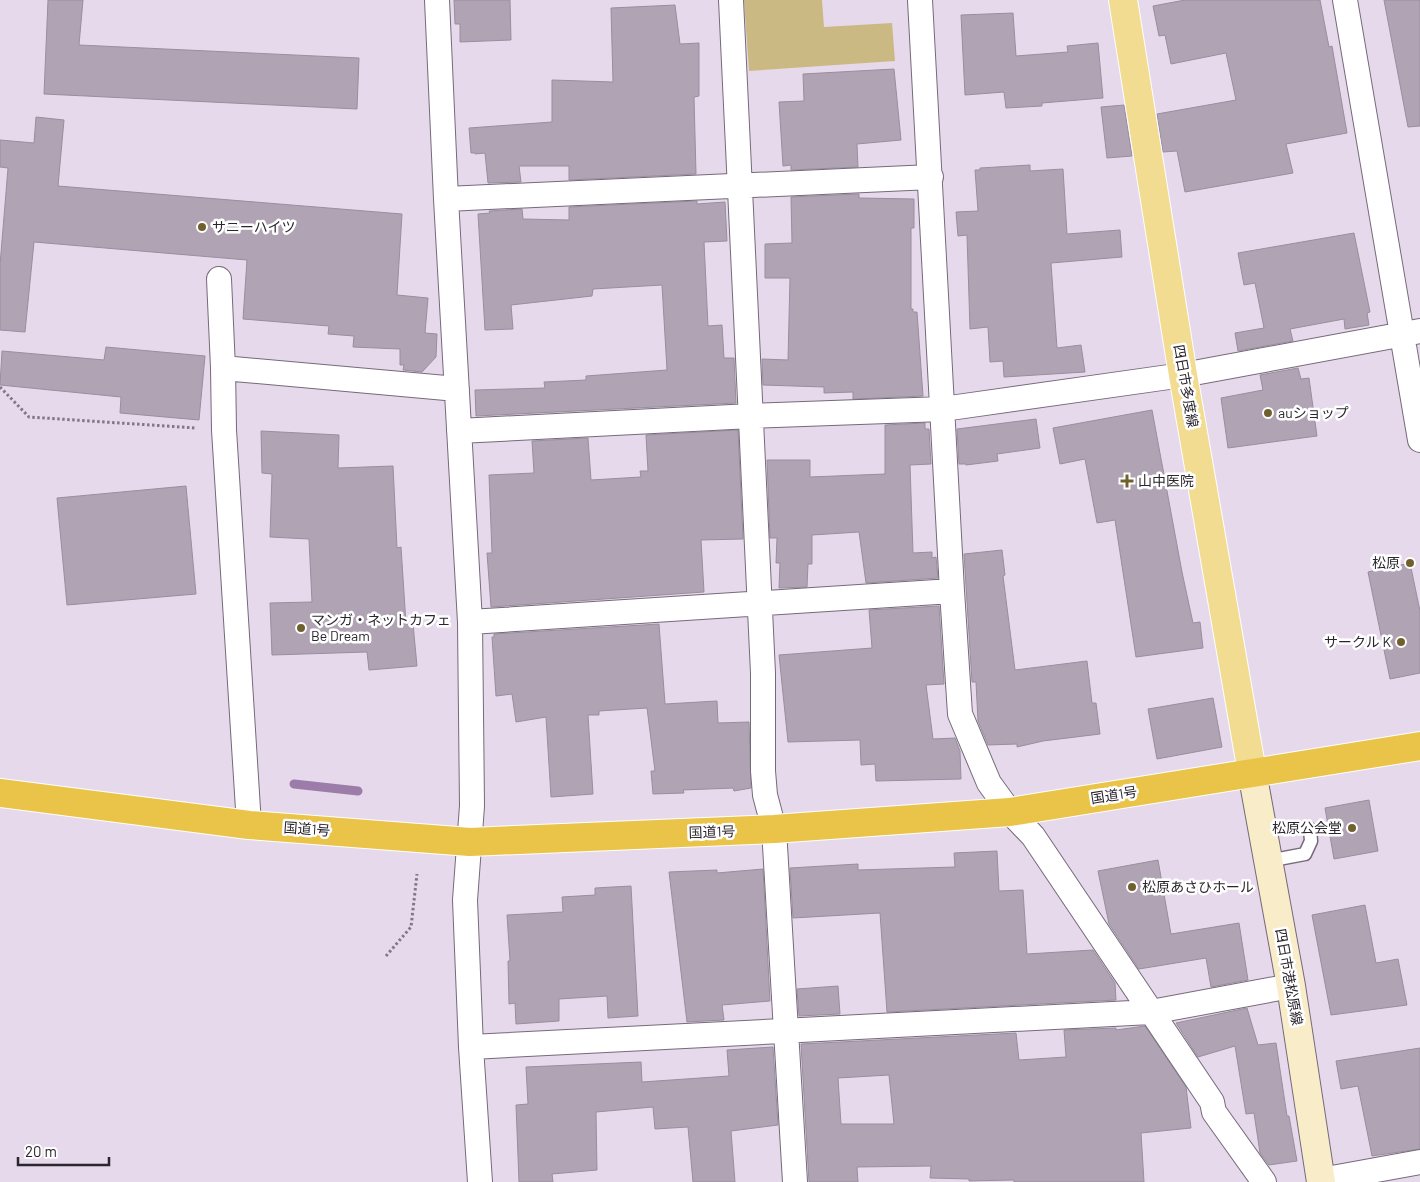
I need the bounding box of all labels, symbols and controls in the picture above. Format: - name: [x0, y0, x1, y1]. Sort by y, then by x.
- place label: サニーハイツ: [212, 218, 295, 235]
- marker: サニーハイツ: [196, 221, 208, 233]
- street label: 四日市多度線: [1171, 343, 1202, 429]
- place label: auショップ: [1278, 404, 1349, 421]
- marker: auショップ: [1262, 407, 1274, 419]
- place label: 山中医院: [1138, 472, 1194, 489]
- marker: 山中医院: [1120, 474, 1134, 488]
- place label: 松原: [1372, 554, 1400, 571]
- marker: 松原: [1404, 557, 1416, 569]
- place label: マンガ・ネットカフェ Be Dream: [311, 611, 451, 644]
- marker: マンガ・ネットカフェ Be Dream: [295, 622, 307, 634]
- place label: サークル K: [1324, 633, 1391, 650]
- marker: サークル K: [1395, 636, 1407, 648]
- street label: 国道1号: [1089, 782, 1138, 807]
- street label: 国道1号: [283, 818, 331, 839]
- place label: 松原公会堂: [1272, 819, 1342, 836]
- street label: 国道1号: [688, 822, 736, 841]
- marker: 松原公会堂: [1346, 822, 1358, 834]
- place label: 松原あさひホール: [1142, 878, 1254, 895]
- marker: 松原あさひホール: [1126, 881, 1138, 893]
- street label: 四日市港松原線: [1273, 927, 1306, 1027]
- scale bar: [18, 1134, 109, 1166]
- text: 20 m: [25, 1142, 57, 1160]

